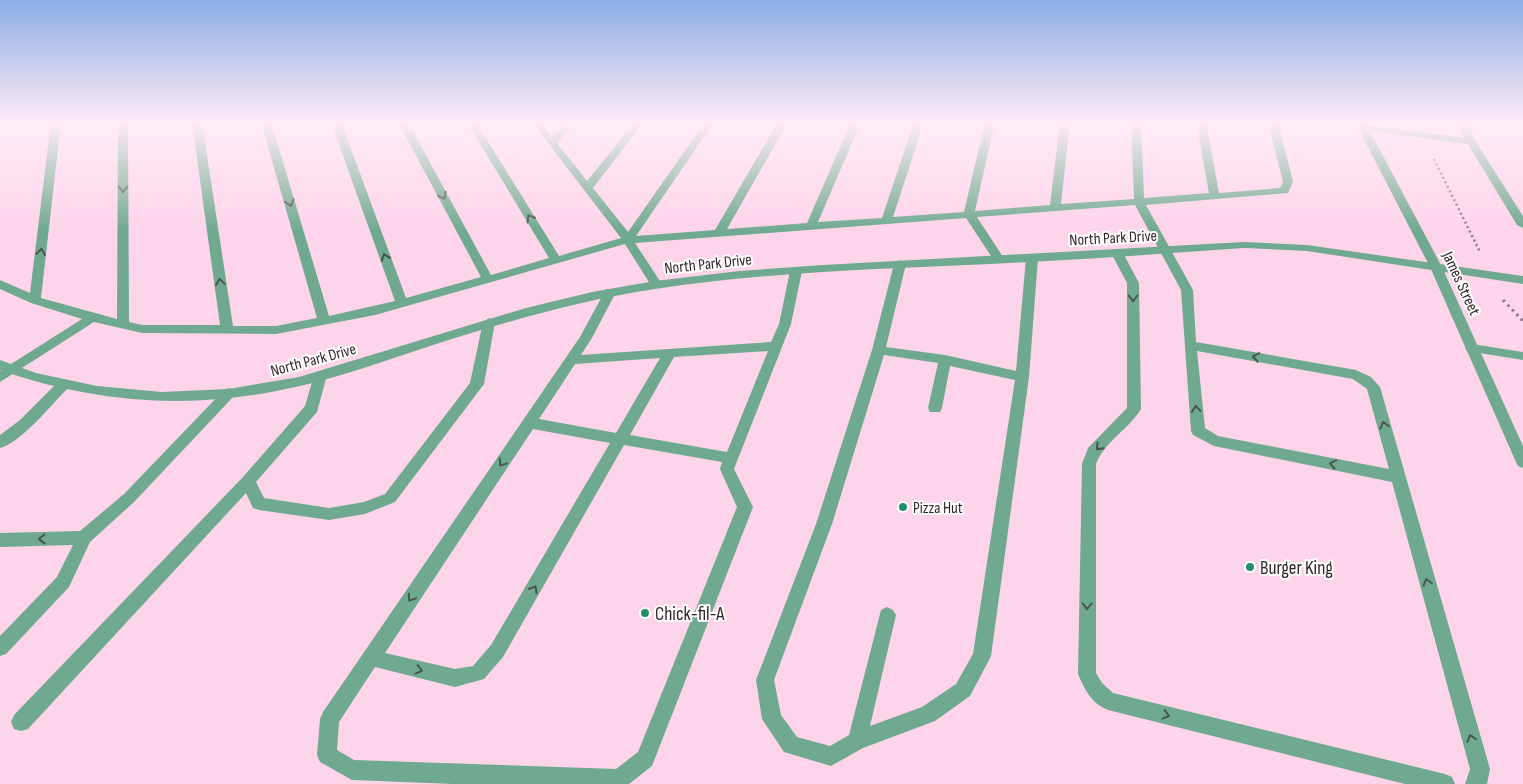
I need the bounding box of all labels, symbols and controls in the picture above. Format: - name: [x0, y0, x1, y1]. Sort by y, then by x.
- one-way arrow: [118, 185, 128, 193]
- one-way arrow: [437, 191, 447, 200]
- one-way arrow: [284, 198, 294, 206]
- one-way arrow: [527, 214, 537, 223]
- street label: North Park Drive: [1069, 227, 1157, 250]
- one-way arrow: [35, 248, 46, 256]
- street label: James Street: [1437, 248, 1484, 319]
- street label: North Park Drive: [664, 250, 753, 279]
- one-way arrow: [381, 254, 391, 262]
- one-way arrow: [215, 277, 226, 285]
- one-way arrow: [1128, 294, 1138, 302]
- street label: North Park Drive: [269, 340, 358, 381]
- one-way arrow: [1252, 352, 1260, 363]
- one-way arrow: [1191, 404, 1202, 412]
- one-way arrow: [1379, 422, 1389, 430]
- one-way arrow: [1096, 441, 1105, 450]
- one-way arrow: [499, 458, 508, 467]
- one-way arrow: [1328, 459, 1337, 470]
- place label: Pizza Hut: [913, 499, 963, 518]
- marker: Pizza Hut: [897, 501, 909, 513]
- one-way arrow: [38, 534, 46, 544]
- place label: Burger King: [1260, 557, 1333, 580]
- marker: Burger King: [1244, 561, 1256, 573]
- one-way arrow: [1423, 578, 1433, 587]
- one-way arrow: [527, 585, 537, 594]
- one-way arrow: [408, 593, 417, 602]
- one-way arrow: [1082, 602, 1093, 610]
- place label: Chick-fil-A: [655, 603, 725, 626]
- marker: Chick-fil-A: [639, 607, 651, 619]
- one-way arrow: [414, 664, 423, 675]
- one-way arrow: [1161, 709, 1170, 720]
- one-way arrow: [1466, 734, 1477, 743]

